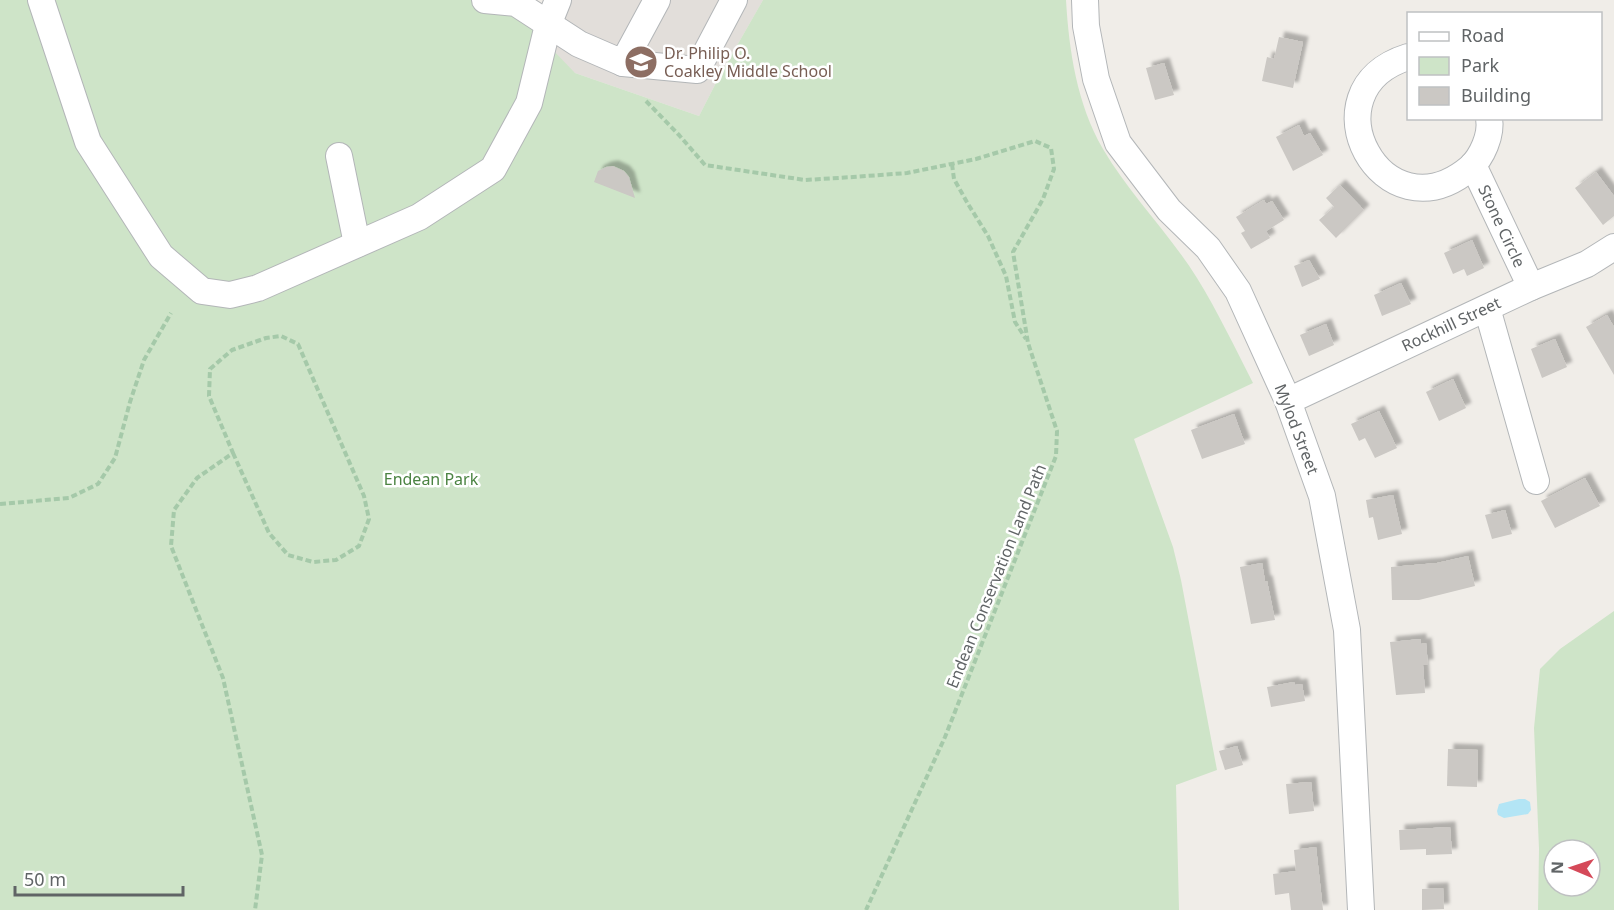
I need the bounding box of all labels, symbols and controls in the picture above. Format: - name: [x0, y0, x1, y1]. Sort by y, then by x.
- legend: [1407, 12, 1602, 120]
- text: Road: [1461, 23, 1504, 47]
- place label: Dr. Philip O. Coakley Middle School: [664, 42, 832, 82]
- school or university icon: Dr. Philip O. Coakley Middle School: [623, 44, 659, 80]
- text: Park: [1461, 53, 1499, 77]
- text: Building: [1461, 83, 1531, 107]
- street label: Stone Circle: [1473, 181, 1531, 271]
- street label: Rockhill Street: [1398, 291, 1504, 357]
- street label: Mylod Street: [1270, 381, 1324, 478]
- street label: Endean Conservation Land Path: [941, 461, 1051, 691]
- park label: Endean Park: [384, 468, 479, 490]
- north arrow: [1542, 838, 1602, 898]
- scale bar: [15, 859, 183, 897]
- text: N: [1546, 861, 1568, 874]
- text: 50 m: [24, 867, 66, 891]

